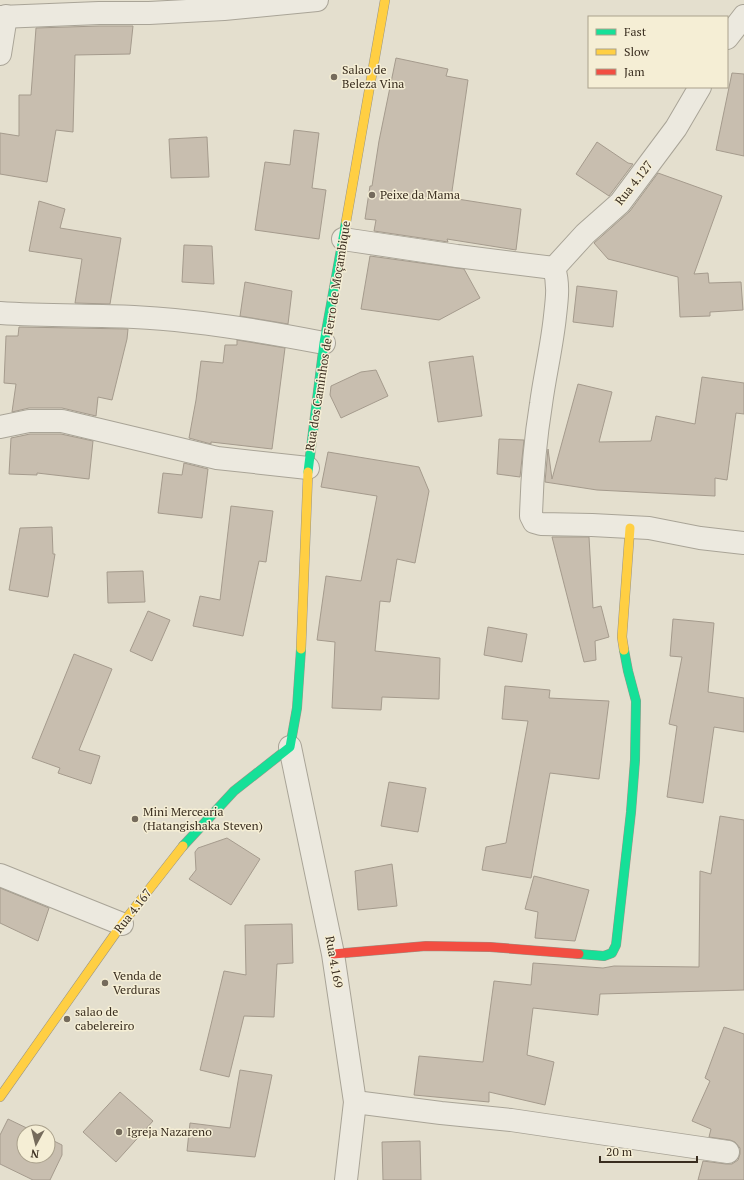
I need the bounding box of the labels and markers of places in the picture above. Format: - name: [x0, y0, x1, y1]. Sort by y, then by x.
- place label: Salao de Beleza Vina: [342, 62, 404, 91]
- marker: Salao de Beleza Vina: [329, 72, 339, 82]
- place label: Peixe da Mama: [380, 187, 460, 202]
- marker: Peixe da Mama: [367, 190, 377, 200]
- place label: Mini Mercearia (Hatangishaka Steven): [143, 804, 263, 833]
- marker: Mini Mercearia (Hatangishaka Steven): [130, 814, 140, 824]
- place label: Venda de Verduras: [113, 968, 162, 997]
- marker: Venda de Verduras: [100, 978, 110, 988]
- place label: salao de cabelereiro: [75, 1004, 135, 1033]
- marker: salao de cabelereiro: [62, 1014, 72, 1024]
- place label: Igreja Nazareno: [127, 1124, 212, 1139]
- marker: Igreja Nazareno: [114, 1127, 124, 1137]

